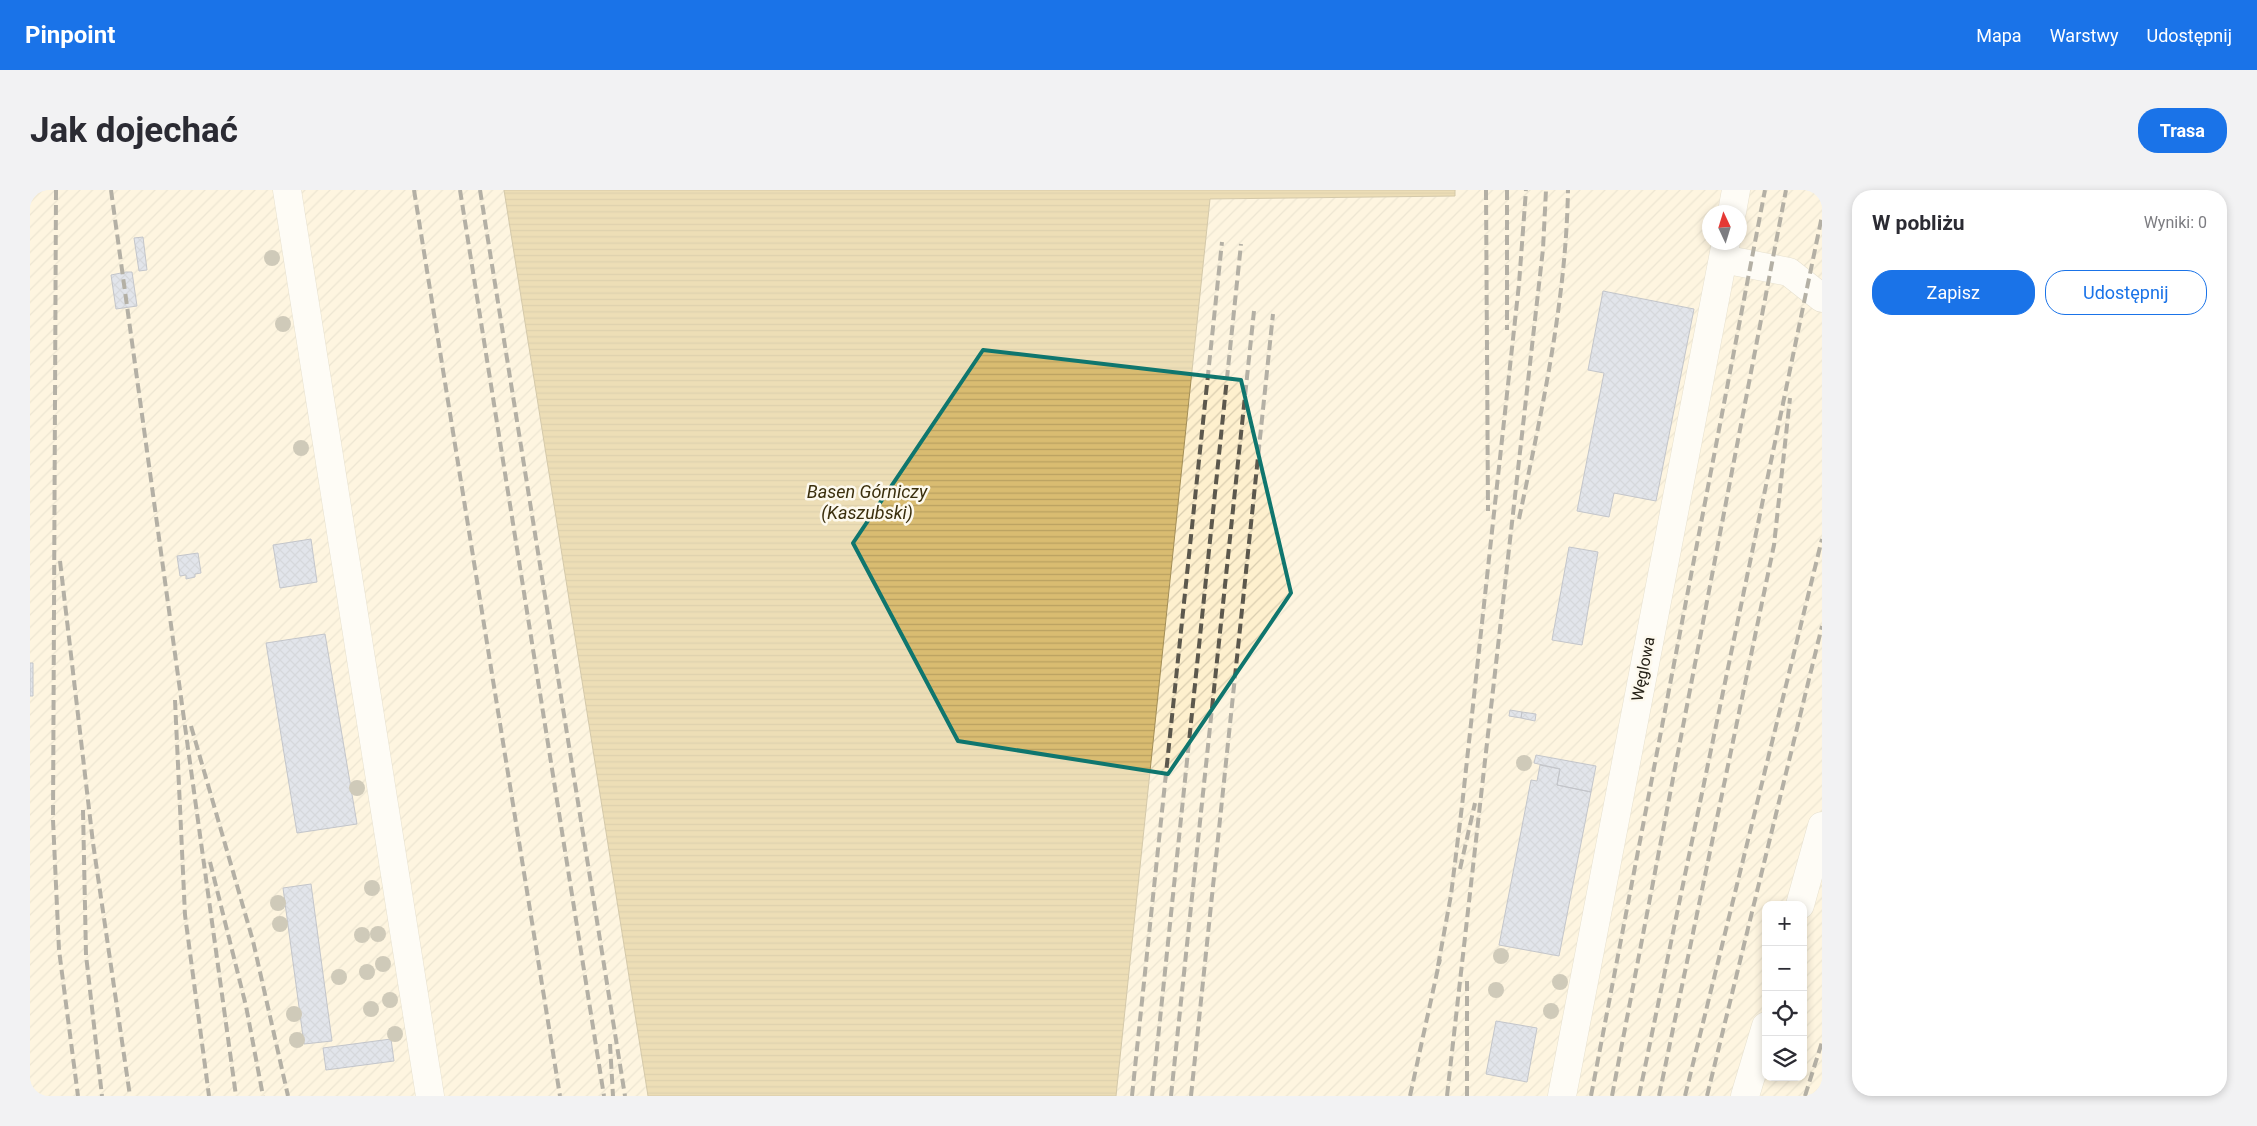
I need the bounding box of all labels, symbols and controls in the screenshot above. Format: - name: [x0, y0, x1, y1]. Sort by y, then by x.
- text: Pinpoint: [25, 21, 115, 49]
- text: Mapa: [1976, 25, 2022, 46]
- text: Warstwy: [2050, 25, 2118, 46]
- text: Udostępnij: [2146, 25, 2232, 46]
- button: Trasa: [2138, 108, 2227, 153]
- text: Jak dojechać: [30, 110, 238, 151]
- north arrow: [1702, 205, 1747, 250]
- text: W pobliżu: [1872, 211, 1965, 235]
- text: Wyniki: 0: [2144, 213, 2207, 232]
- button: Zapisz: [1872, 270, 2035, 315]
- button: Udostępnij: [2045, 270, 2207, 315]
- water label: Basen Górniczy (Kaszubski): [807, 481, 928, 524]
- street label: Węglowa: [1627, 635, 1659, 703]
- map controls: [1762, 901, 1807, 1081]
- button: +: [1762, 901, 1807, 946]
- button: −: [1762, 946, 1807, 991]
- button: locate: [1762, 991, 1807, 1036]
- button: layers: [1762, 1036, 1807, 1081]

